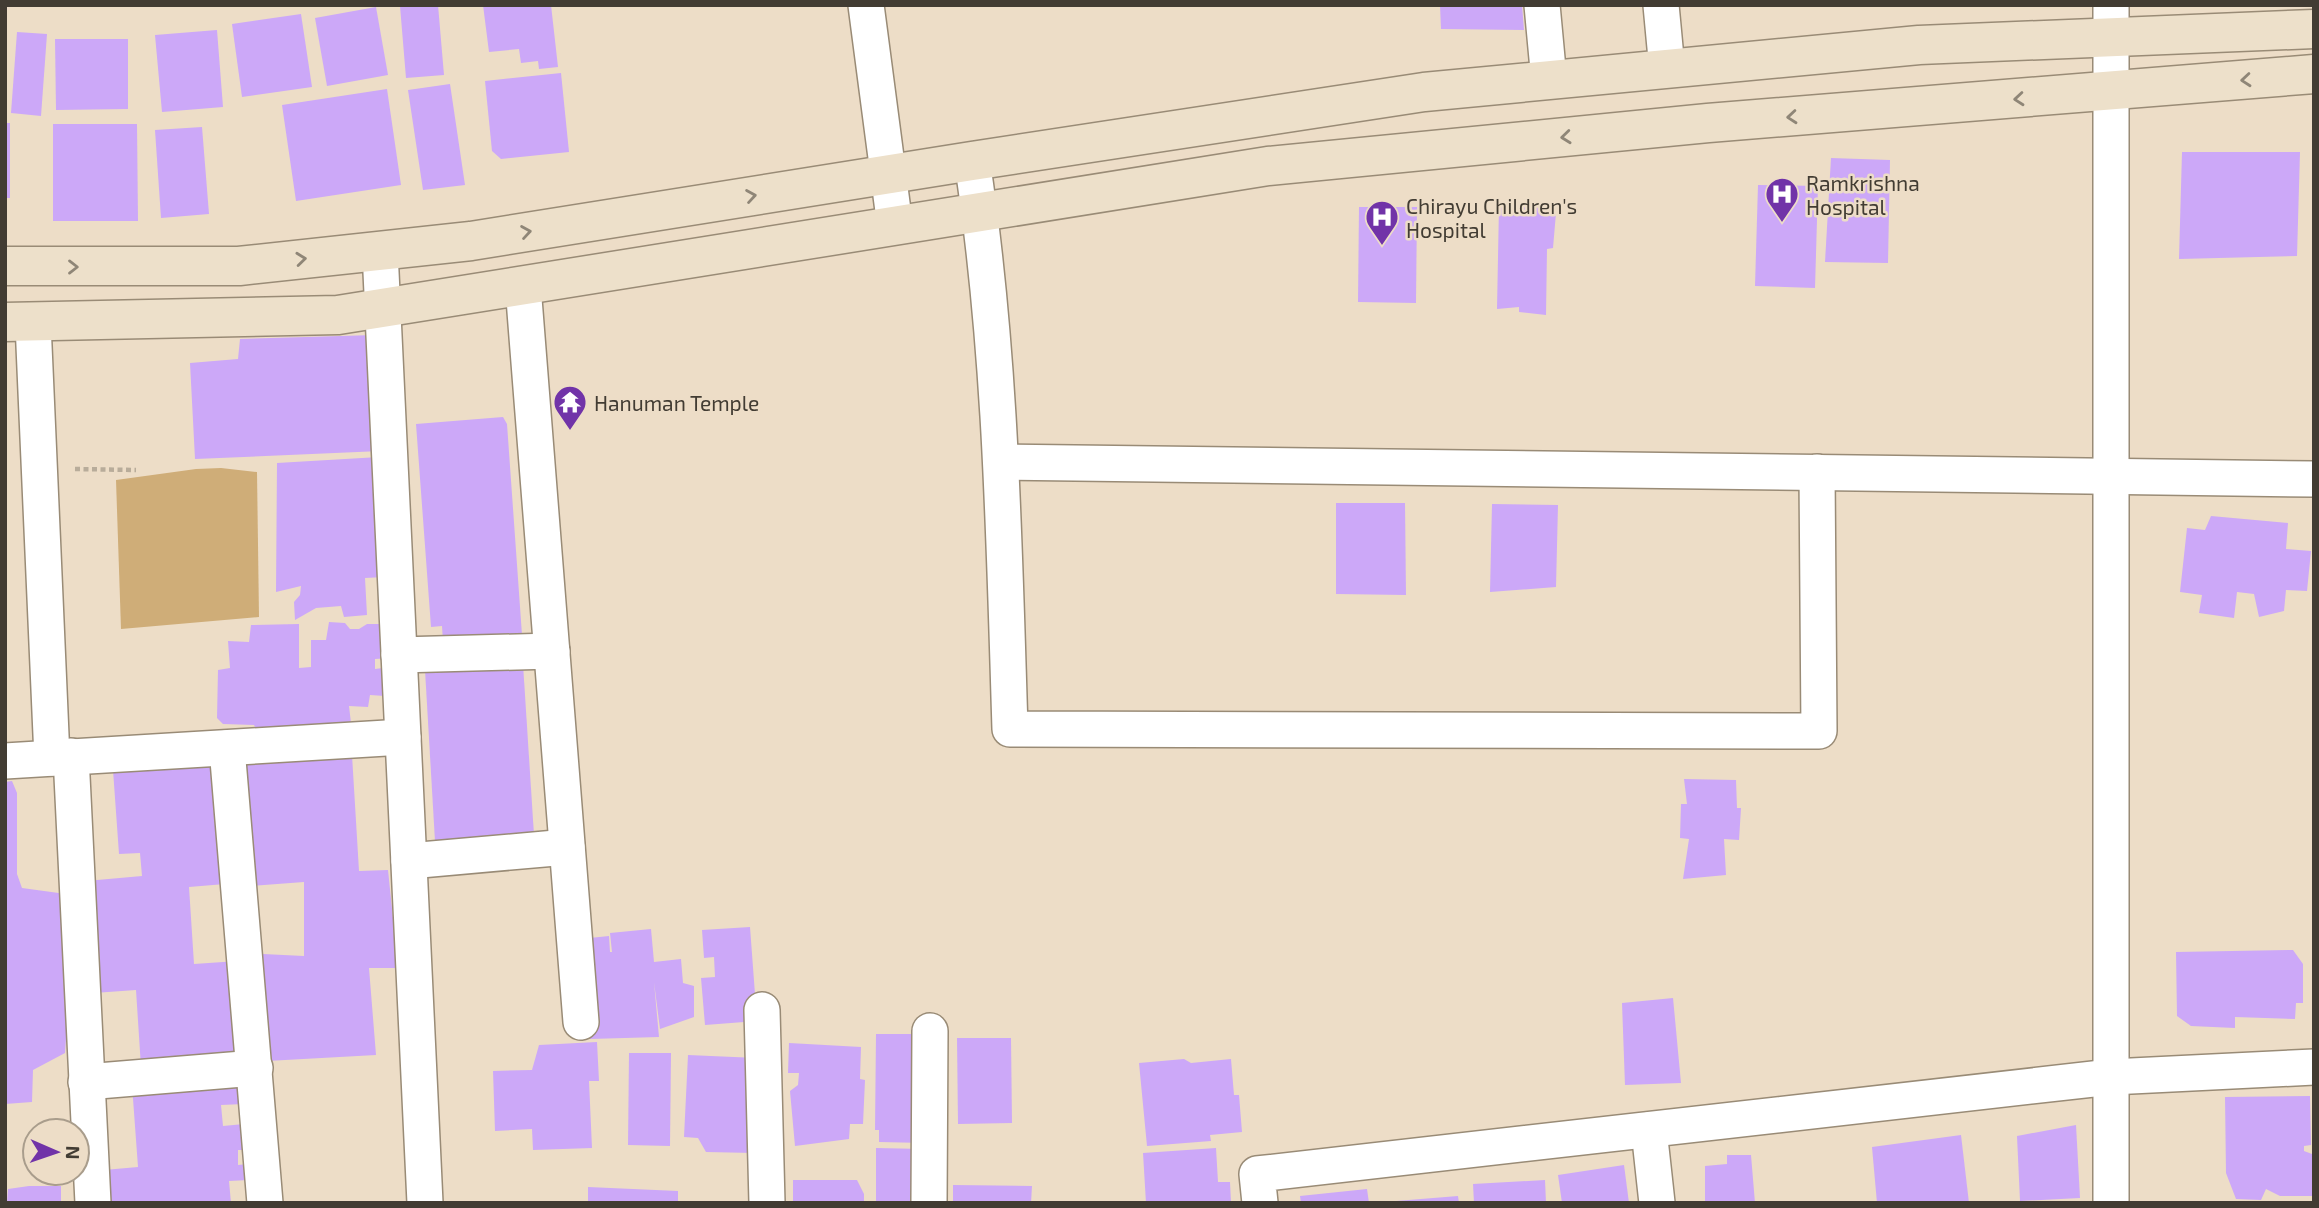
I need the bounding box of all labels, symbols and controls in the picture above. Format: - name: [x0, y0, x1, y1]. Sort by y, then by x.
- one-way arrow: [2240, 72, 2251, 87]
- one-way arrow: [2013, 91, 2024, 106]
- one-way arrow: [1786, 109, 1797, 124]
- one-way arrow: [1560, 129, 1571, 144]
- place label: Ramkrishna Hospital: [1806, 170, 1920, 219]
- hospital icon: Ramkrishna Hospital: [1763, 175, 1801, 224]
- one-way arrow: [745, 189, 757, 204]
- place label: Chirayu Children's Hospital: [1406, 193, 1577, 242]
- hospital icon: Chirayu Children's Hospital: [1363, 198, 1401, 247]
- one-way arrow: [521, 225, 532, 240]
- one-way arrow: [295, 252, 306, 267]
- one-way arrow: [69, 259, 79, 275]
- temple icon: Hanuman Temple: [551, 383, 589, 432]
- place label: Hanuman Temple: [594, 390, 759, 415]
- north arrow: [21, 1117, 91, 1187]
- text: N: [62, 1145, 85, 1160]

